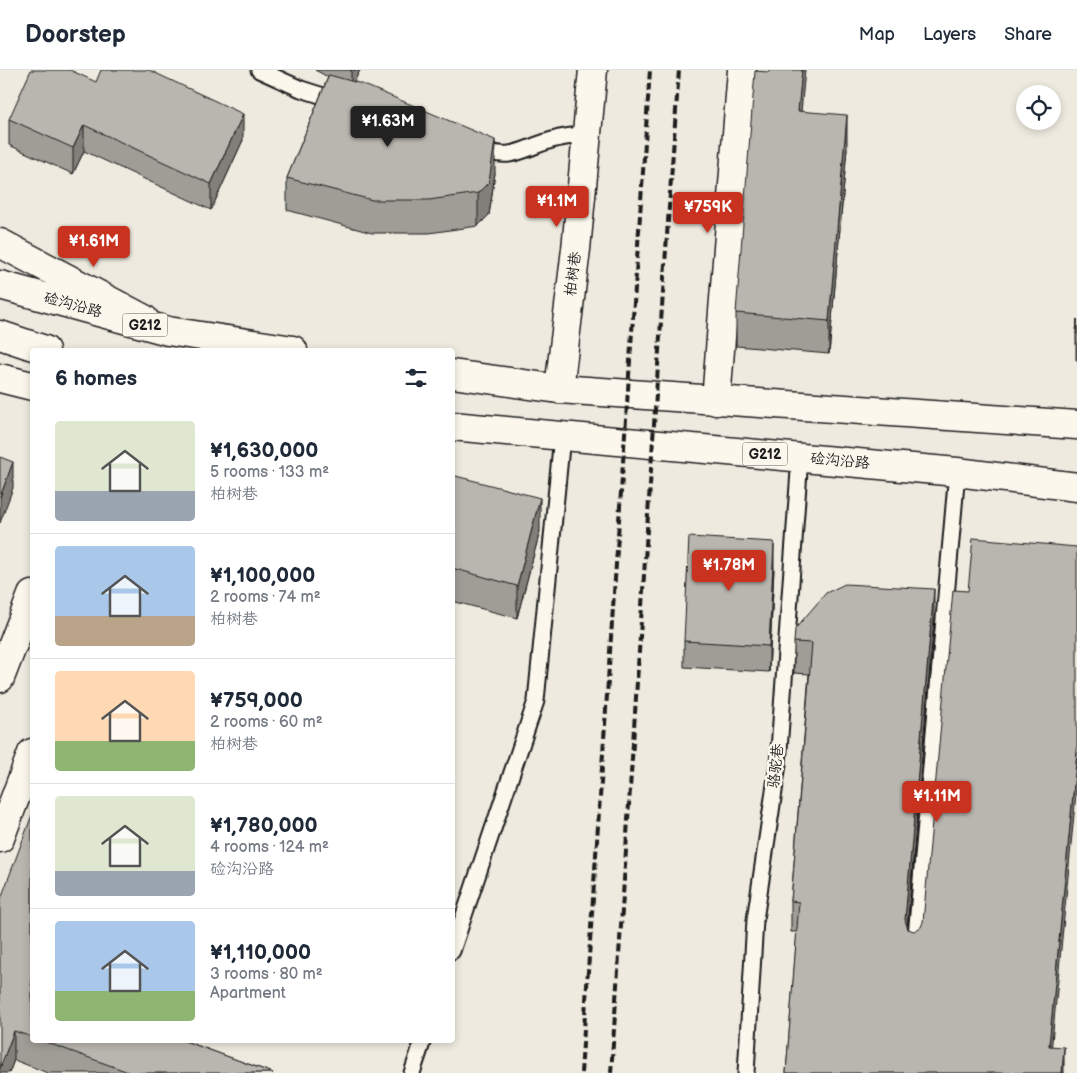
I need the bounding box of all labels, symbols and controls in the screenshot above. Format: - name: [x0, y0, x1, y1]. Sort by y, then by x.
- text: Doorstep: [25, 20, 126, 49]
- text: Map: [859, 24, 895, 45]
- text: Layers: [923, 24, 976, 45]
- text: Share: [1004, 24, 1052, 45]
- map controls: [1016, 85, 1061, 130]
- button: locate: [1016, 85, 1061, 130]
- pin: ¥1.63M: [347, 106, 429, 148]
- text: ¥1.63M: [362, 112, 414, 131]
- pin: ¥1.1M: [522, 186, 592, 228]
- pin: ¥759K: [673, 191, 743, 234]
- text: ¥1.1M: [537, 192, 577, 211]
- text: ¥759K: [684, 198, 732, 217]
- pin: ¥1.61M: [53, 226, 135, 268]
- text: ¥1.61M: [69, 232, 119, 251]
- street label: 柏树巷: [561, 251, 585, 297]
- street label: 硷沟沿路: [42, 288, 104, 322]
- road number: G212: [122, 314, 168, 336]
- icon: filters: [402, 364, 430, 392]
- text: 6 homes: [55, 366, 137, 391]
- text: ¥1,630,000: [210, 438, 318, 463]
- icon: home: [95, 441, 155, 501]
- road number: G212: [742, 442, 788, 466]
- street label: 硷沟沿路: [809, 449, 871, 473]
- text: 5 rooms · 133 m²: [210, 463, 329, 482]
- text: 柏树巷: [210, 485, 258, 504]
- pin: ¥1.78M: [688, 550, 770, 592]
- text: ¥1.78M: [703, 556, 755, 575]
- text: ¥1,100,000: [210, 563, 315, 588]
- icon: home: [95, 566, 155, 626]
- text: 2 rooms · 74 m²: [210, 588, 321, 607]
- text: 柏树巷: [210, 610, 258, 629]
- text: ¥759,000: [210, 688, 303, 713]
- icon: home: [95, 691, 155, 751]
- text: 2 rooms · 60 m²: [210, 713, 323, 732]
- text: 柏树巷: [210, 735, 258, 754]
- street label: 骆驼巷: [764, 743, 788, 789]
- pin: ¥1.11M: [896, 780, 978, 823]
- text: ¥1.11M: [913, 787, 961, 806]
- text: ¥1,780,000: [210, 813, 318, 838]
- icon: home: [95, 816, 155, 876]
- text: 4 rooms · 124 m²: [210, 838, 329, 857]
- text: 硷沟沿路: [210, 860, 274, 879]
- text: ¥1,110,000: [210, 940, 311, 965]
- icon: home: [95, 941, 155, 1001]
- text: 3 rooms · 80 m²: [210, 965, 323, 984]
- text: Apartment: [210, 984, 286, 1003]

